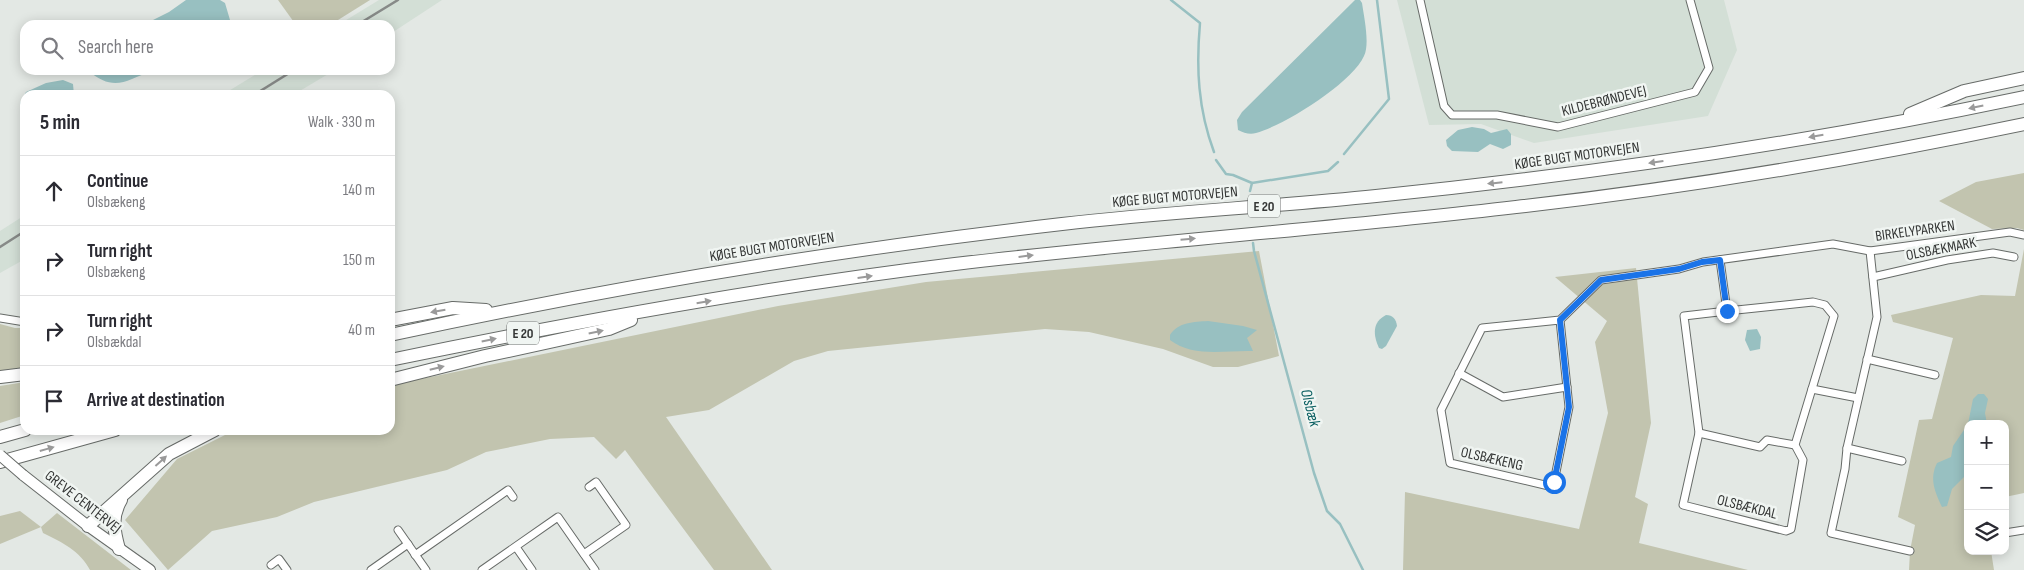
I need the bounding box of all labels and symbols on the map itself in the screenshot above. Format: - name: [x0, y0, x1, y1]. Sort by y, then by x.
- street label: KILDEBRØNDEVEJ: [1560, 81, 1648, 121]
- one-way arrow: [1969, 103, 1984, 111]
- one-way arrow: [1808, 133, 1824, 141]
- street label: KØGE BUGT MOTORVEJEN: [1513, 138, 1641, 174]
- one-way arrow: [1648, 158, 1664, 166]
- one-way arrow: [1487, 179, 1503, 187]
- street label: KØGE BUGT MOTORVEJEN: [1111, 182, 1239, 212]
- road number: E 20: [1248, 195, 1280, 218]
- street label: BIRKELYPARKEN: [1874, 216, 1956, 246]
- street label: KØGE BUGT MOTORVEJEN: [708, 228, 836, 266]
- street label: OLSBÆKMARK: [1904, 233, 1978, 265]
- one-way arrow: [1180, 235, 1196, 243]
- one-way arrow: [1018, 252, 1034, 260]
- one-way arrow: [857, 272, 873, 280]
- one-way arrow: [697, 298, 713, 306]
- route end: [1716, 300, 1739, 323]
- one-way arrow: [429, 308, 445, 316]
- road number: E 20: [507, 322, 539, 344]
- one-way arrow: [588, 327, 604, 335]
- one-way arrow: [482, 335, 498, 343]
- one-way arrow: [430, 364, 445, 372]
- water label: Olsbæk: [1296, 387, 1324, 430]
- street label: OLSBÆKENG: [1459, 443, 1525, 475]
- one-way arrow: [40, 445, 55, 453]
- one-way arrow: [155, 455, 167, 467]
- street label: GREVE CENTERVEJ: [41, 466, 125, 538]
- route start: [1543, 471, 1566, 494]
- street label: OLSBÆKDAL: [1715, 490, 1779, 524]

